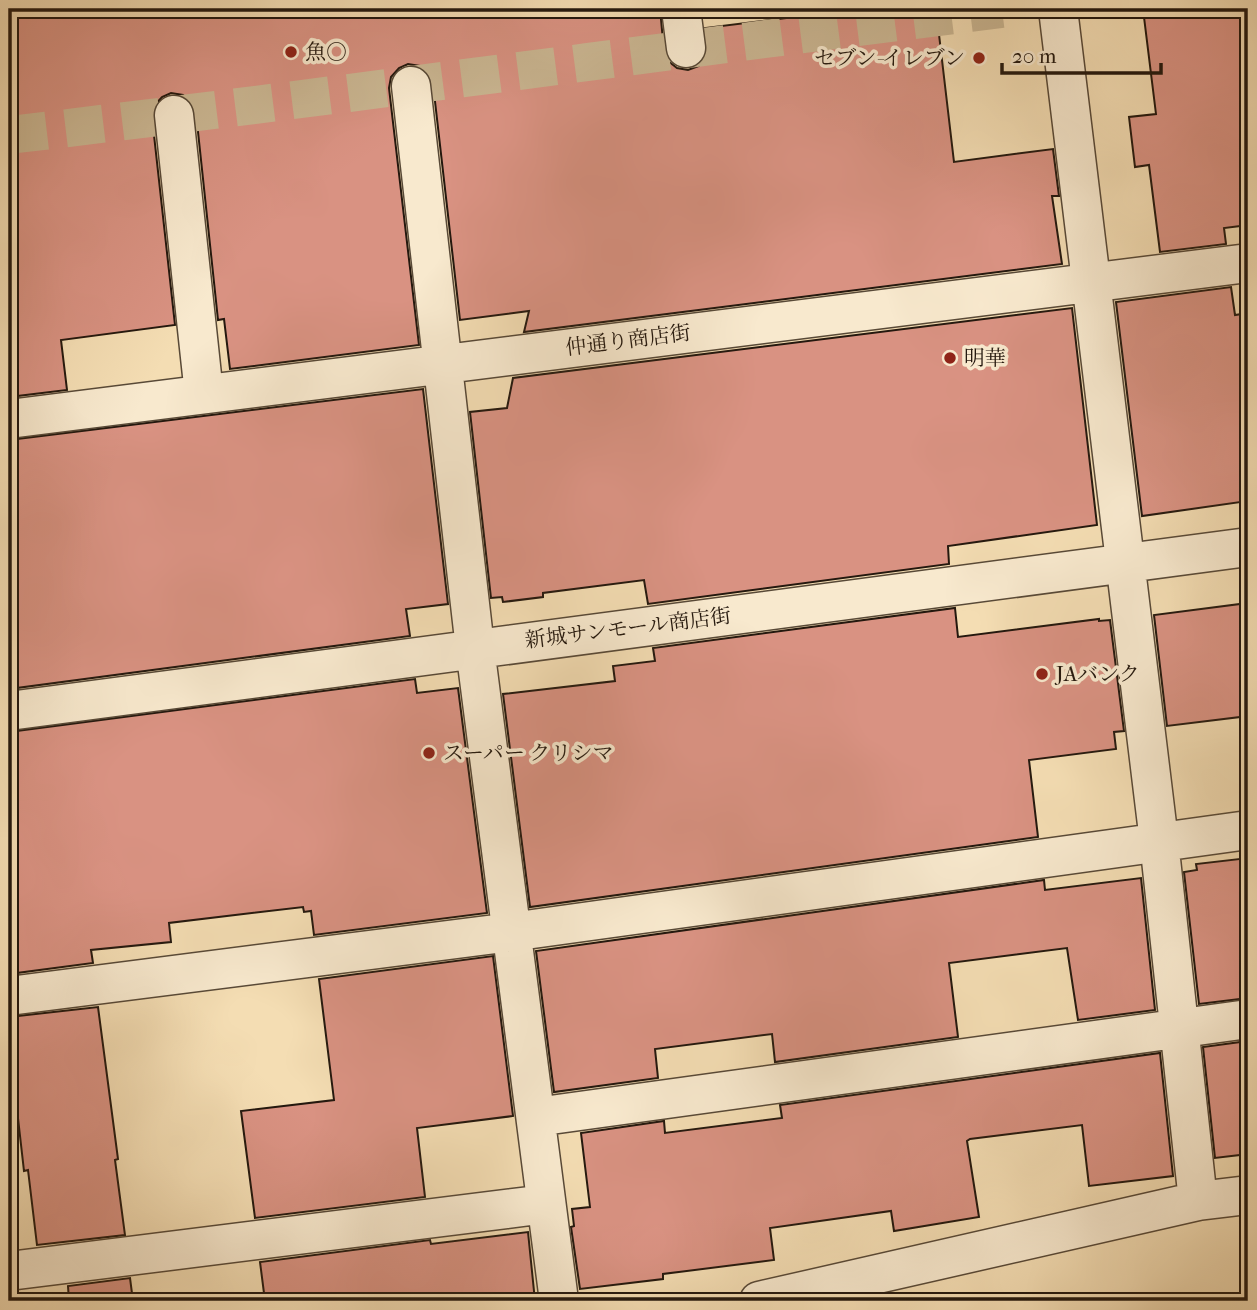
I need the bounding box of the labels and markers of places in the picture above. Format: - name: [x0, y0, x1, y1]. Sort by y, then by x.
- place label: 魚○: [305, 40, 347, 64]
- marker: 魚○: [283, 44, 299, 60]
- place label: セブン-イレブン: [814, 46, 965, 70]
- marker: セブン-イレブン: [971, 50, 987, 66]
- place label: 明華: [964, 346, 1006, 370]
- marker: 明華: [942, 350, 958, 366]
- place label: JAバンク: [1054, 662, 1140, 686]
- marker: JAバンク: [1034, 666, 1050, 682]
- place label: スーパー クリシマ: [443, 741, 613, 765]
- marker: スーパー クリシマ: [421, 745, 437, 761]

